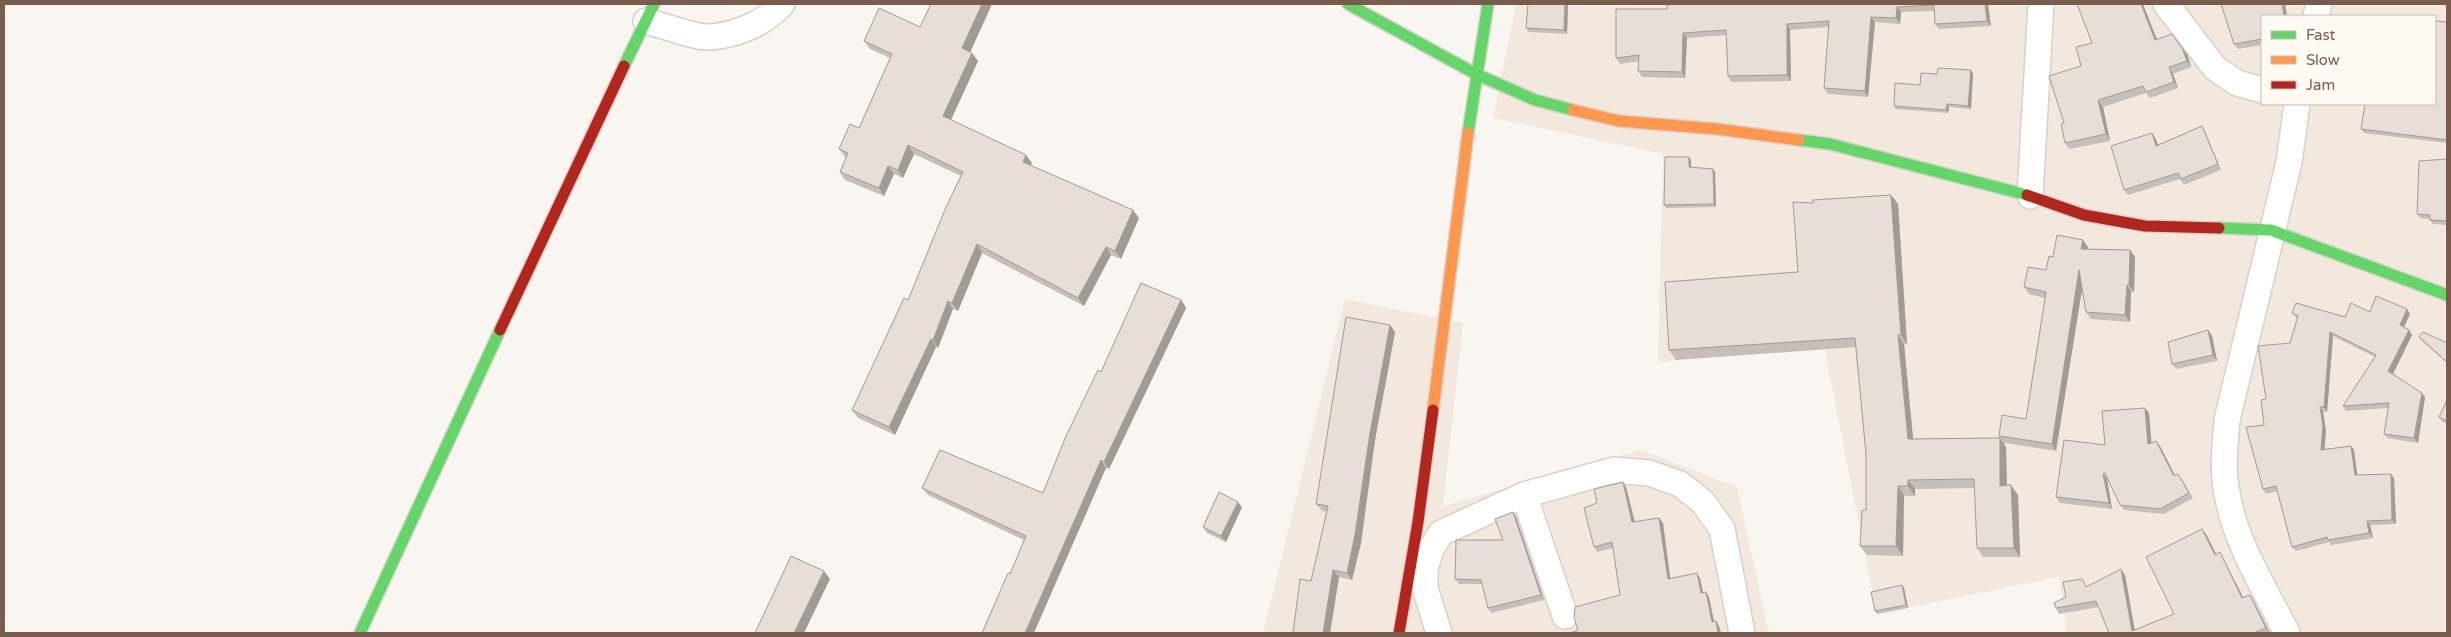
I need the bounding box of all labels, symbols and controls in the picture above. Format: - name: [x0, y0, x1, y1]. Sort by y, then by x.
- legend: [2261, 15, 2436, 105]
- text: Fast: [2306, 26, 2336, 44]
- text: Slow: [2306, 51, 2340, 69]
- text: Jam: [2306, 76, 2335, 94]

